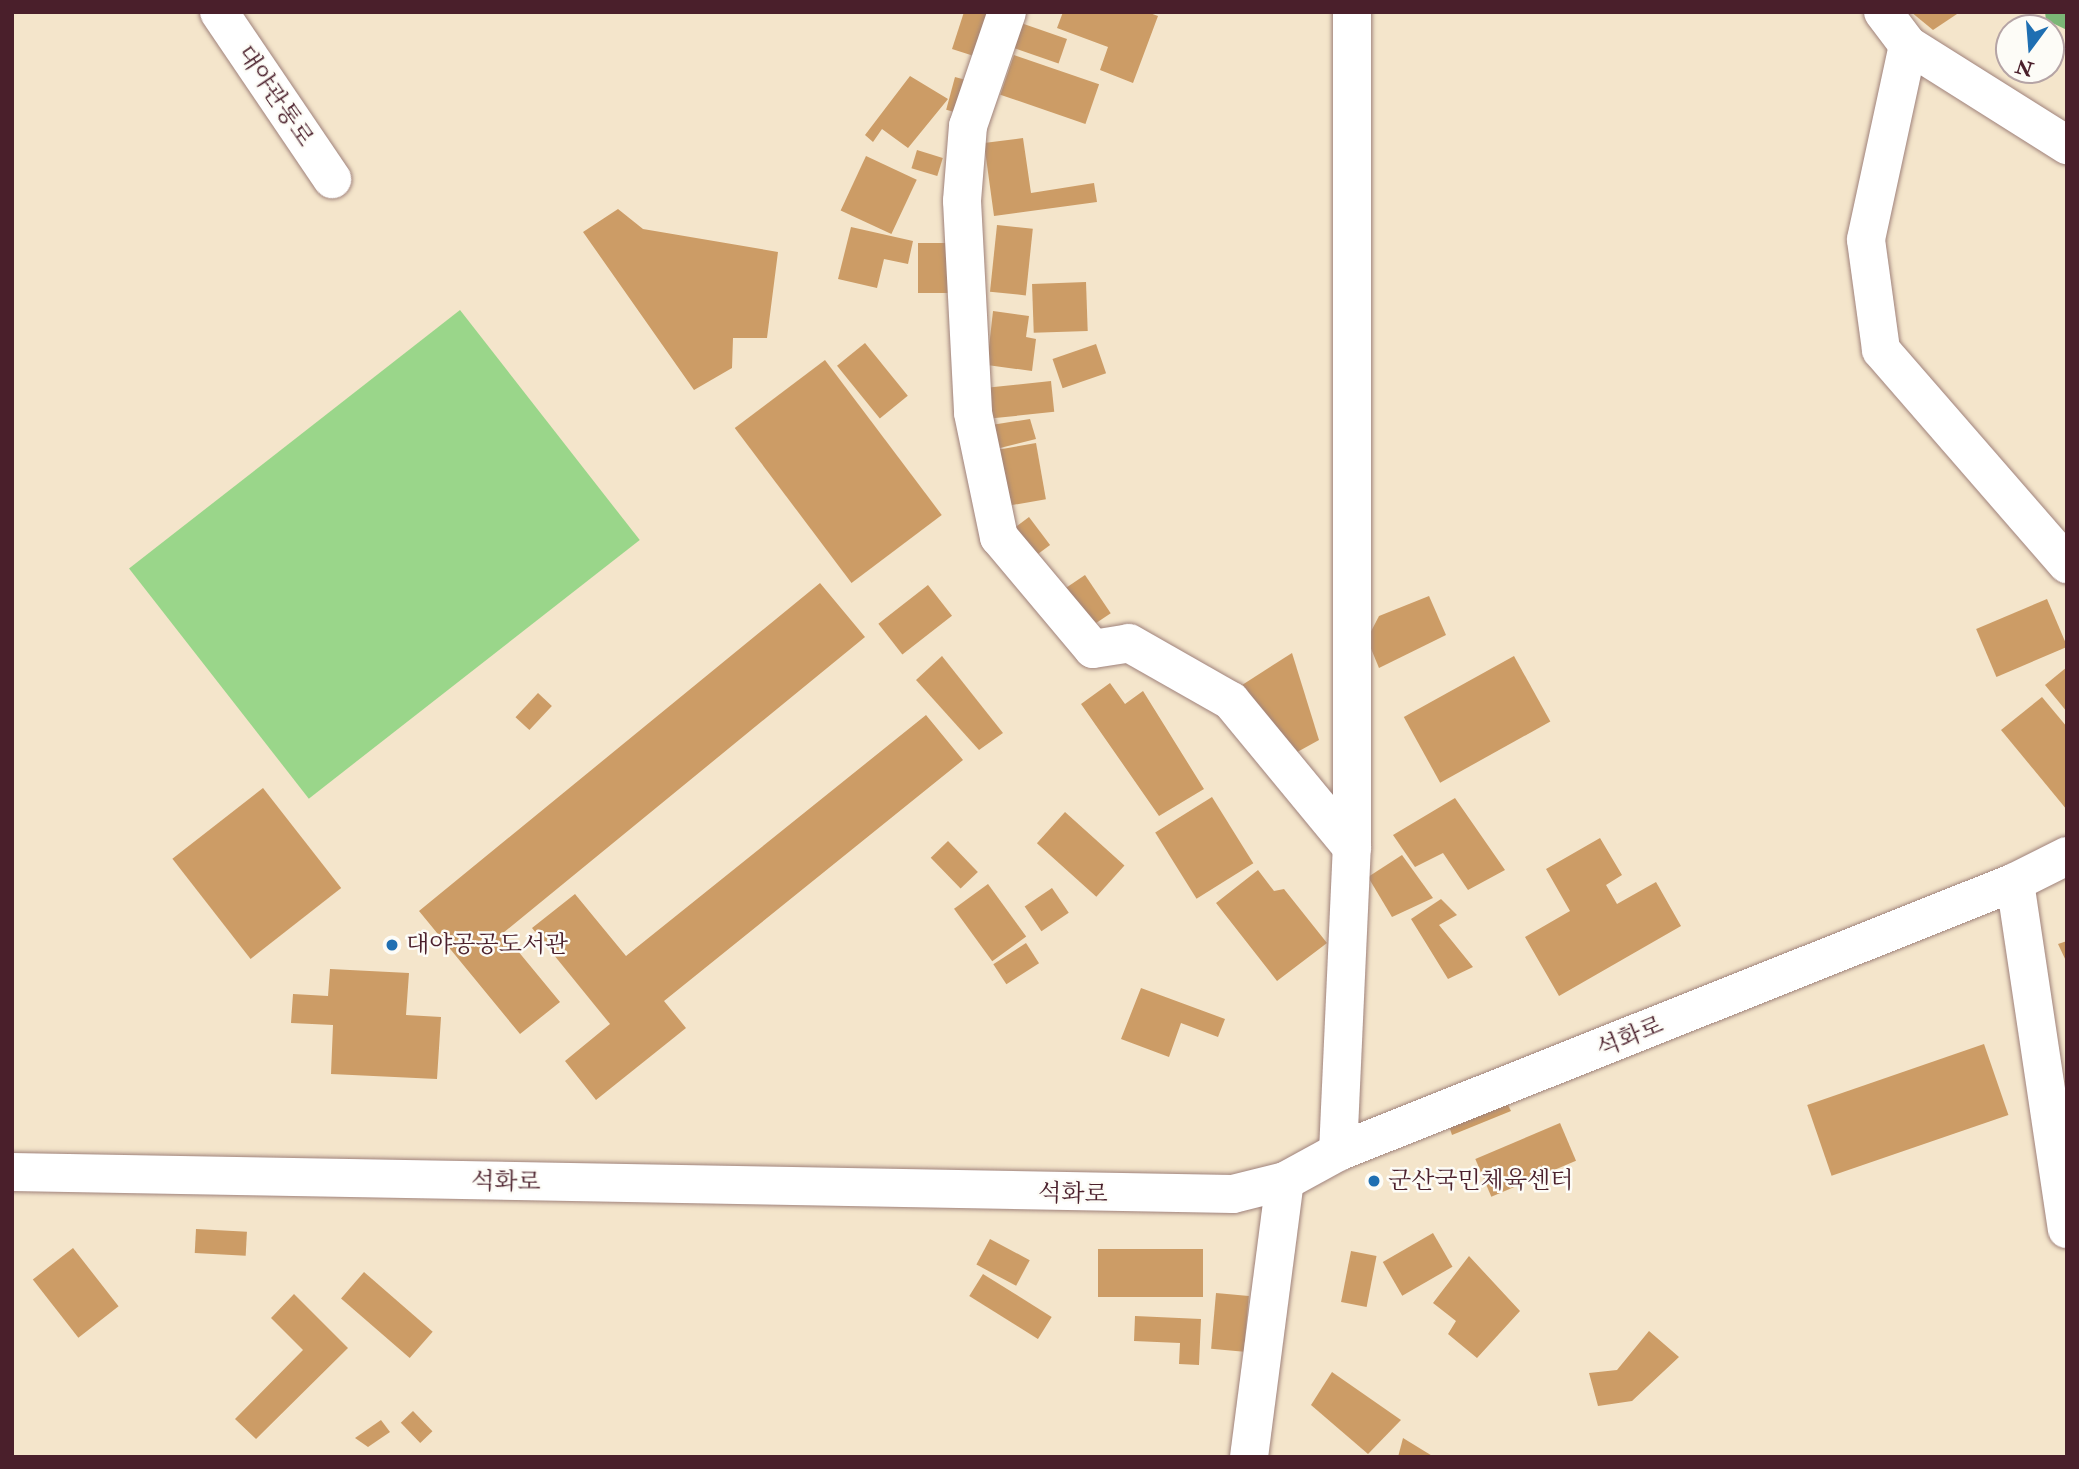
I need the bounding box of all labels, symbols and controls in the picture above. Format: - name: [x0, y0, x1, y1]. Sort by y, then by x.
- north arrow: [1995, 14, 2065, 84]
- street label: 대야관통로: [231, 40, 319, 152]
- text: N: [2013, 53, 2036, 81]
- place label: 대야공공도서관: [406, 931, 568, 959]
- marker: 대야공공도서관: [384, 937, 400, 953]
- street label: 석화로: [1592, 1011, 1668, 1063]
- street label: 석화로: [471, 1167, 541, 1197]
- place label: 군산국민체육센터: [1388, 1167, 1573, 1195]
- marker: 군산국민체육센터: [1366, 1173, 1382, 1189]
- street label: 석화로: [1038, 1179, 1108, 1209]

